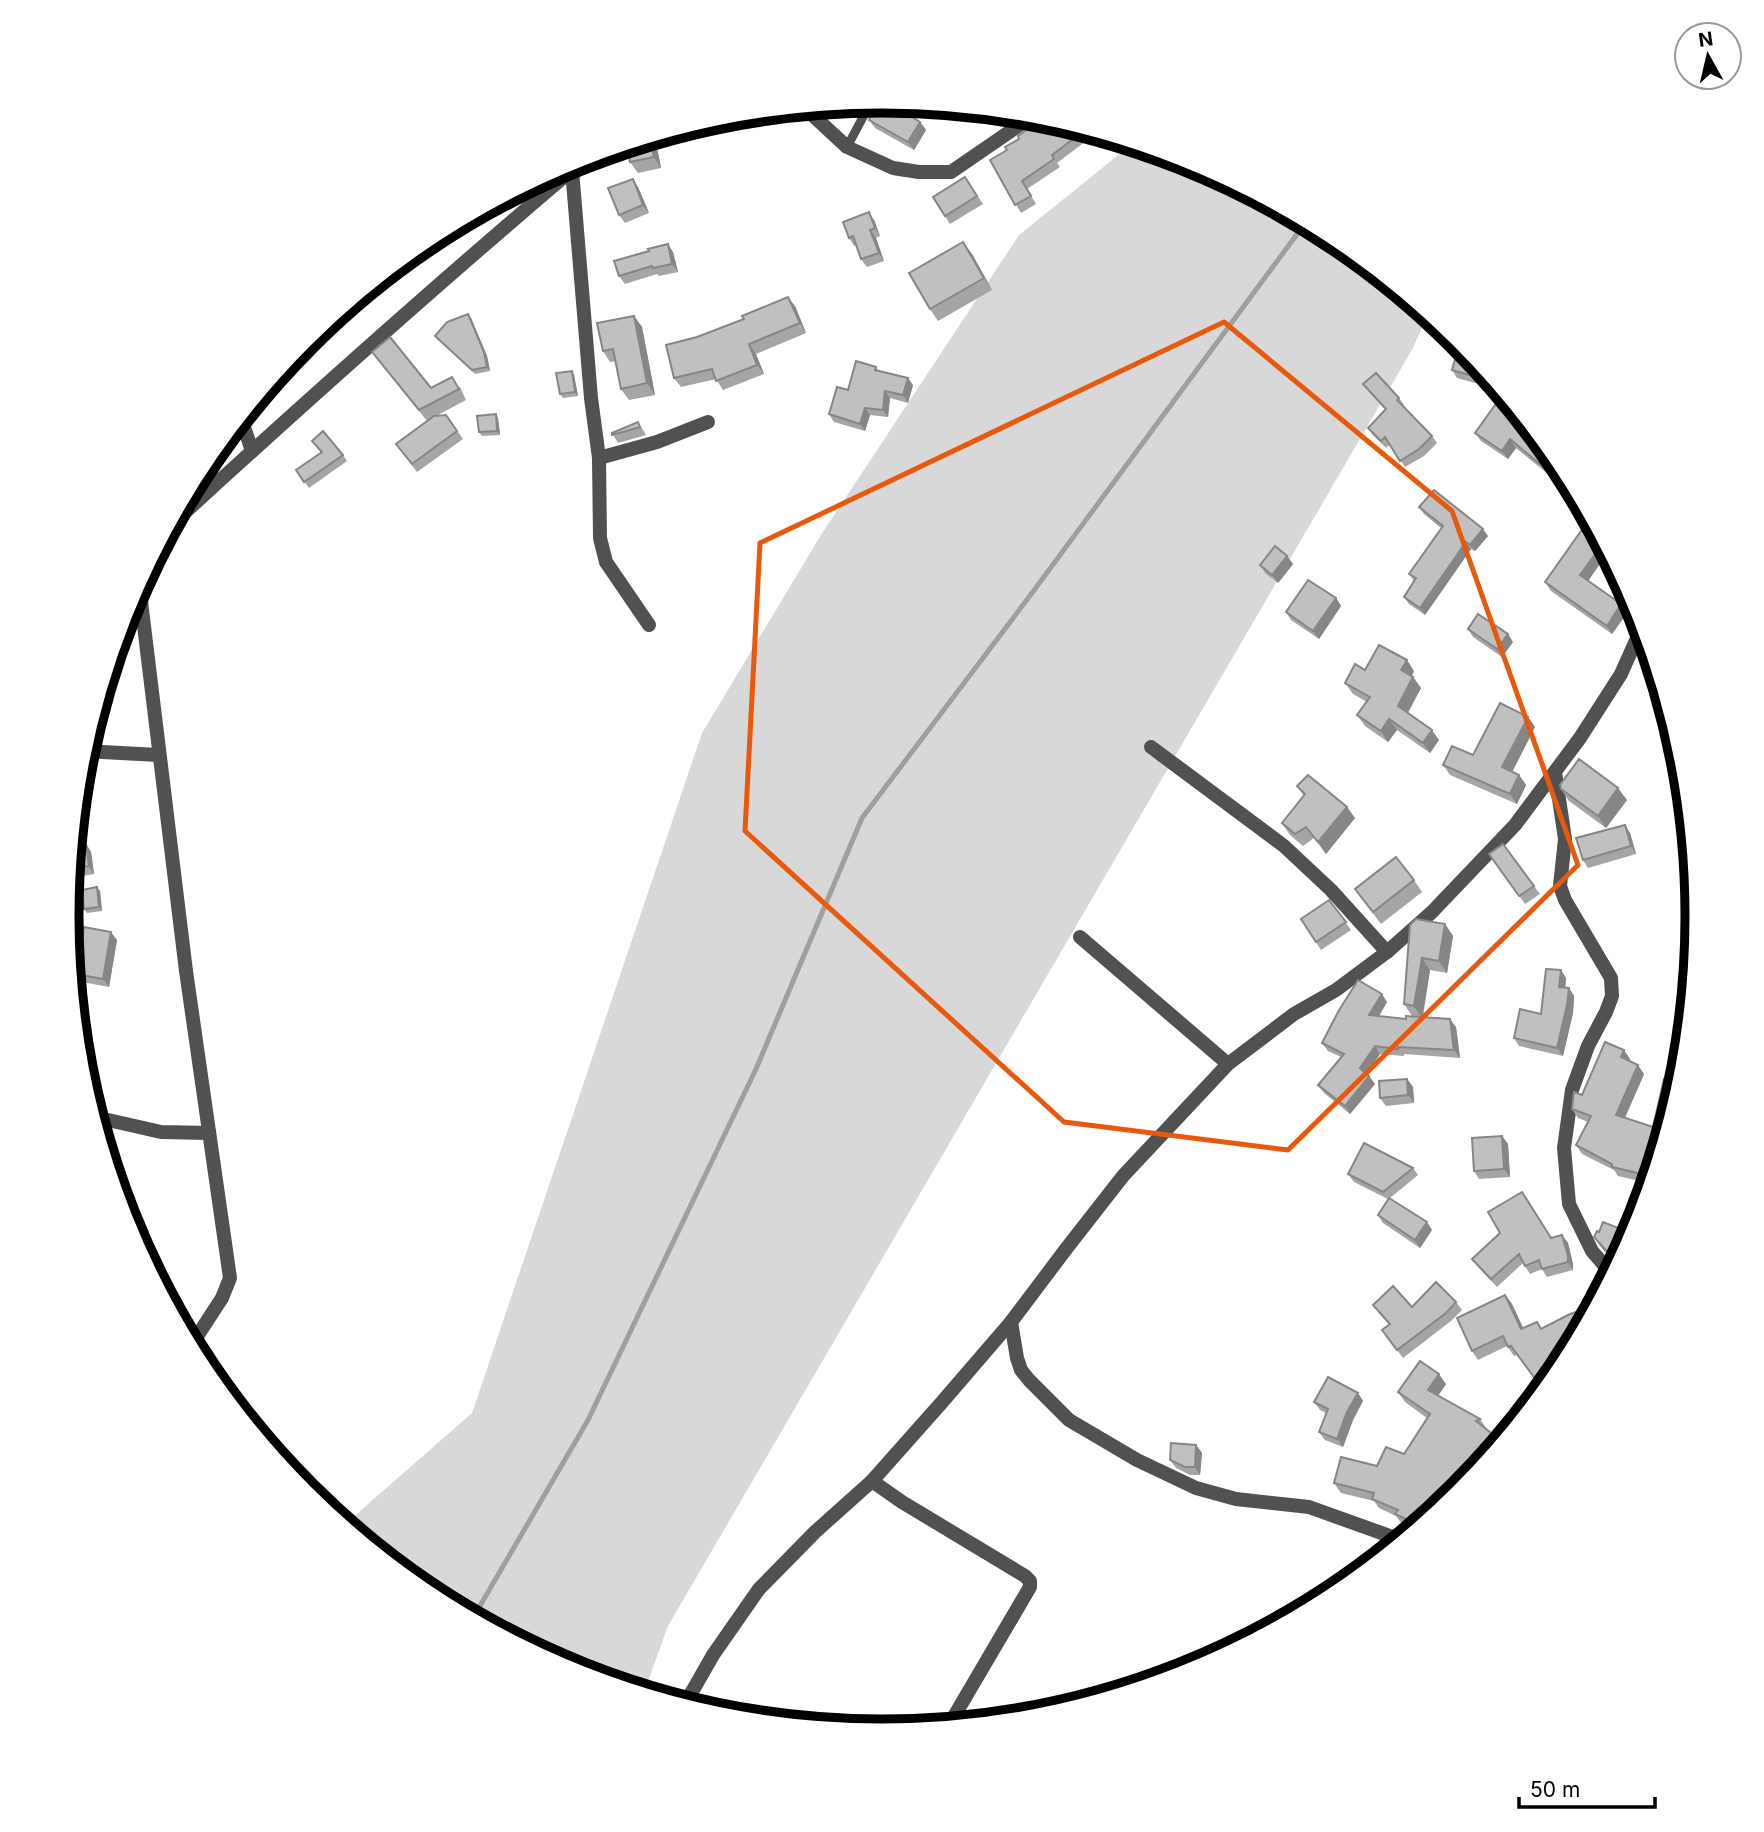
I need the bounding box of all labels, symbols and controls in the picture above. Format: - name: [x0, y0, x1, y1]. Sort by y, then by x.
- north arrow: [1673, 21, 1743, 91]
- text: N: [1697, 27, 1714, 52]
- scale bar: [1519, 1766, 1656, 1810]
- text: 50 m: [1530, 1777, 1580, 1802]

